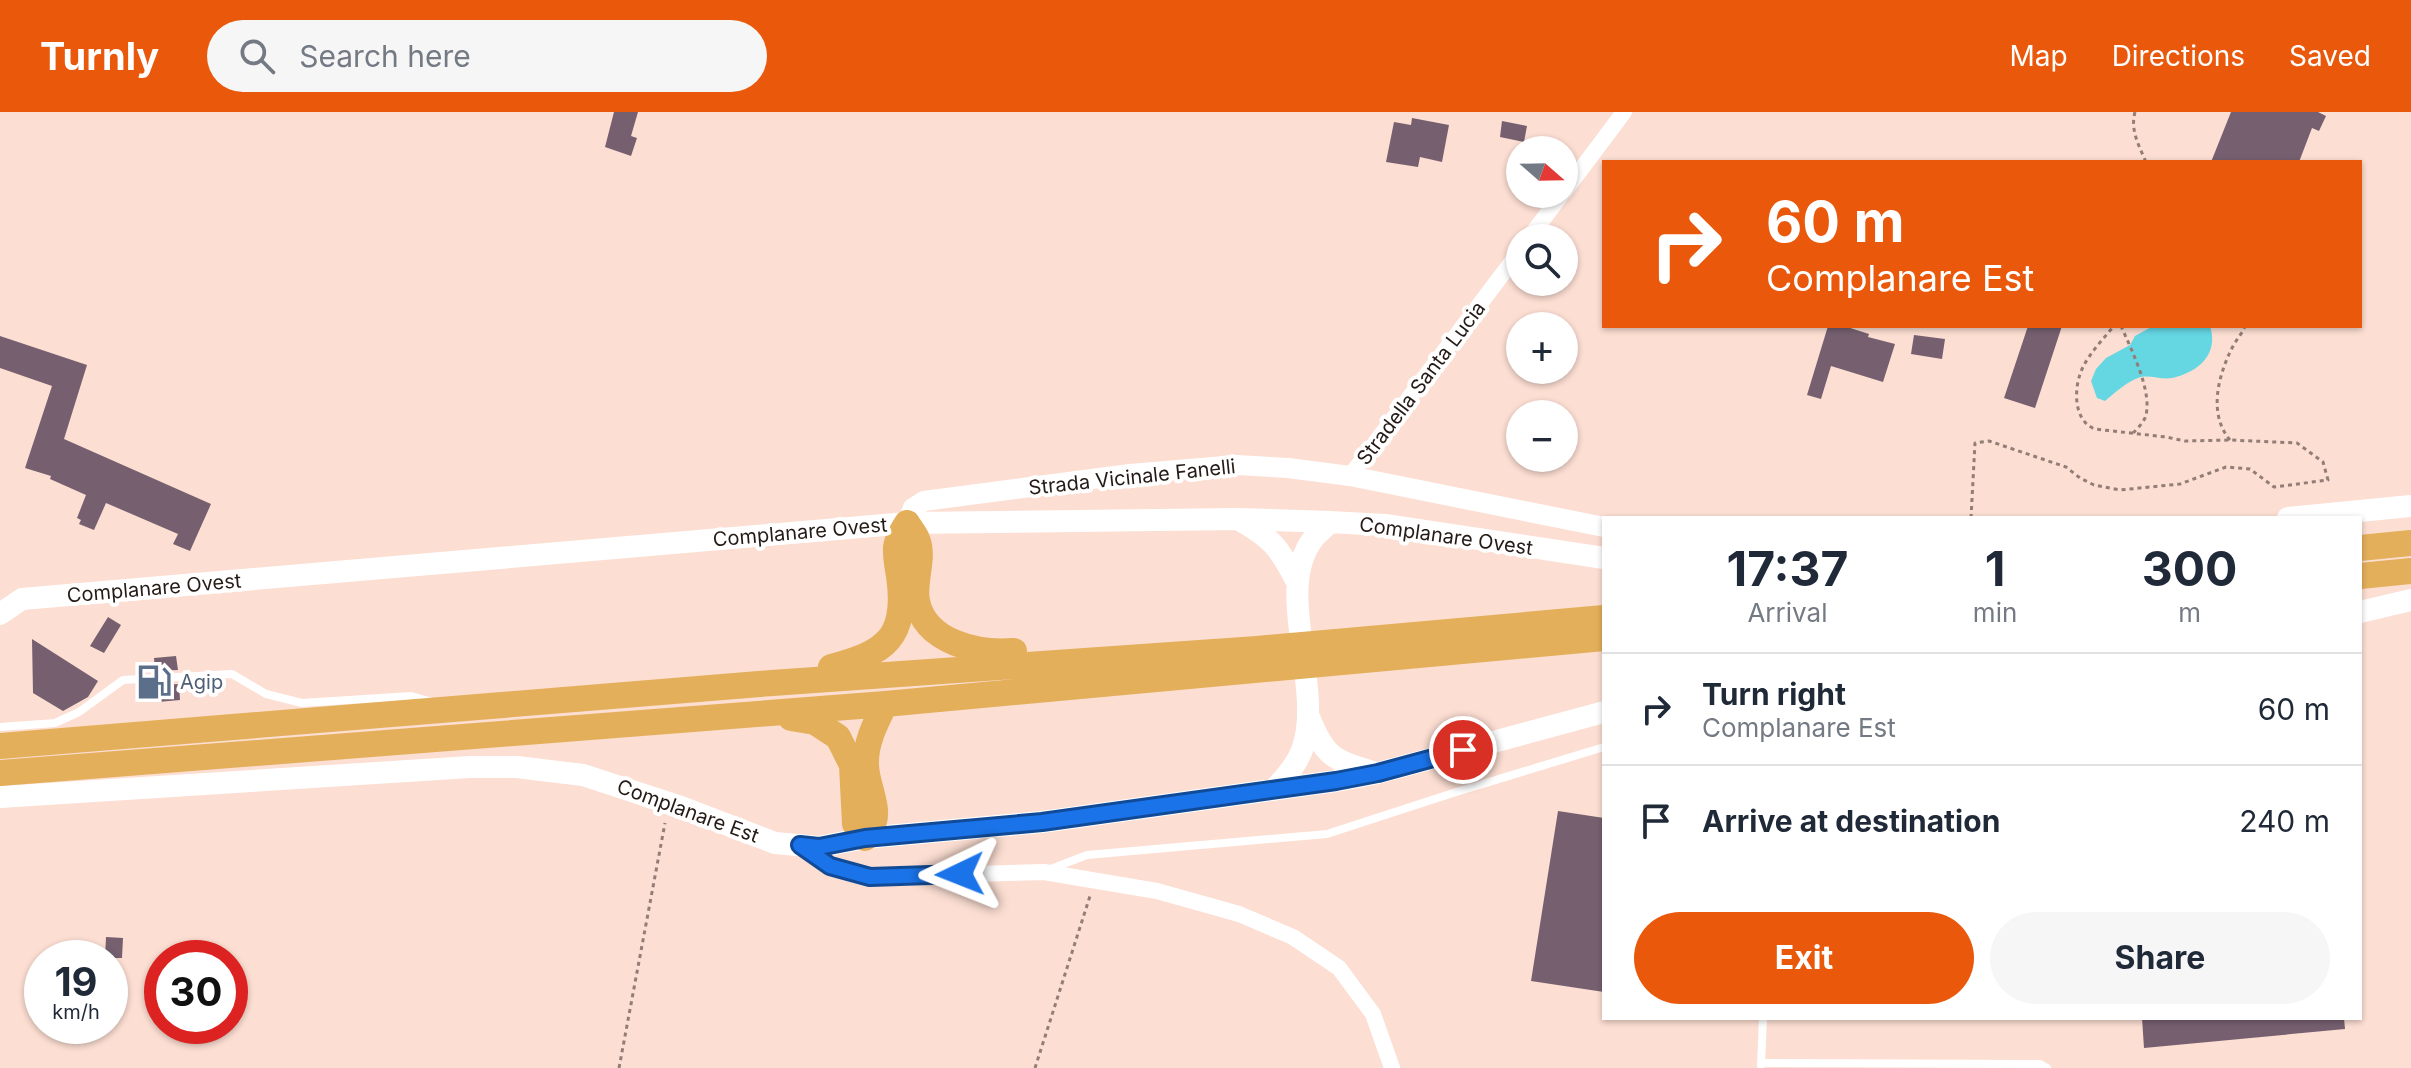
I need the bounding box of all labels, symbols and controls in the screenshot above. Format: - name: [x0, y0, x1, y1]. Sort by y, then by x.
- search box: [207, 20, 767, 92]
- text: Turnly: [40, 33, 159, 79]
- icon: search: [235, 34, 279, 78]
- text: Search here: [299, 38, 471, 74]
- text: Map: [2009, 39, 2068, 73]
- text: Directions: [2112, 39, 2245, 73]
- text: Saved: [2289, 39, 2371, 73]
- north arrow: [1506, 136, 1578, 208]
- map controls: [1506, 136, 1578, 472]
- text: 60 m: [1766, 188, 1905, 256]
- icon: right: [1634, 192, 1738, 296]
- button: search: [1506, 224, 1578, 296]
- text: Complanare Est: [1766, 256, 2034, 300]
- street label: Stradella Santa Lucia: [1352, 296, 1490, 470]
- button: +: [1506, 312, 1578, 384]
- button: −: [1506, 400, 1578, 472]
- street label: Strada Vicinale Fanelli: [1027, 454, 1237, 500]
- street label: Complanare Ovest: [712, 512, 889, 552]
- street label: Complanare Ovest: [1358, 512, 1535, 560]
- text: 17:37: [1726, 539, 1848, 598]
- text: 1: [1985, 539, 2005, 598]
- text: 300: [2142, 539, 2237, 598]
- street label: Complanare Ovest: [66, 568, 243, 608]
- text: Arrival: [1747, 597, 1827, 628]
- text: min: [1973, 597, 2017, 628]
- text: m: [2178, 597, 2201, 628]
- fuel station icon: Agip: [135, 663, 173, 701]
- place label: Agip: [180, 670, 223, 694]
- text: Turn right: [1702, 676, 1846, 712]
- icon: right: [1634, 687, 1678, 731]
- text: 60 m: [2258, 691, 2330, 727]
- text: Complanare Est: [1702, 712, 1896, 743]
- pin: [1429, 716, 1497, 784]
- icon: arrive: [1441, 728, 1485, 772]
- street label: Complanare Est: [614, 774, 763, 848]
- icon: arrive: [1634, 799, 1678, 843]
- text: Arrive at destination: [1702, 803, 2000, 839]
- text: 240 m: [2239, 803, 2330, 839]
- position arrow: [918, 832, 1002, 916]
- button: Exit: [1634, 912, 1974, 1004]
- button: Share: [1990, 912, 2330, 1004]
- speed limit sign: 30: [144, 940, 248, 1044]
- text: 19: [54, 957, 98, 1006]
- text: km/h: [52, 1000, 100, 1024]

